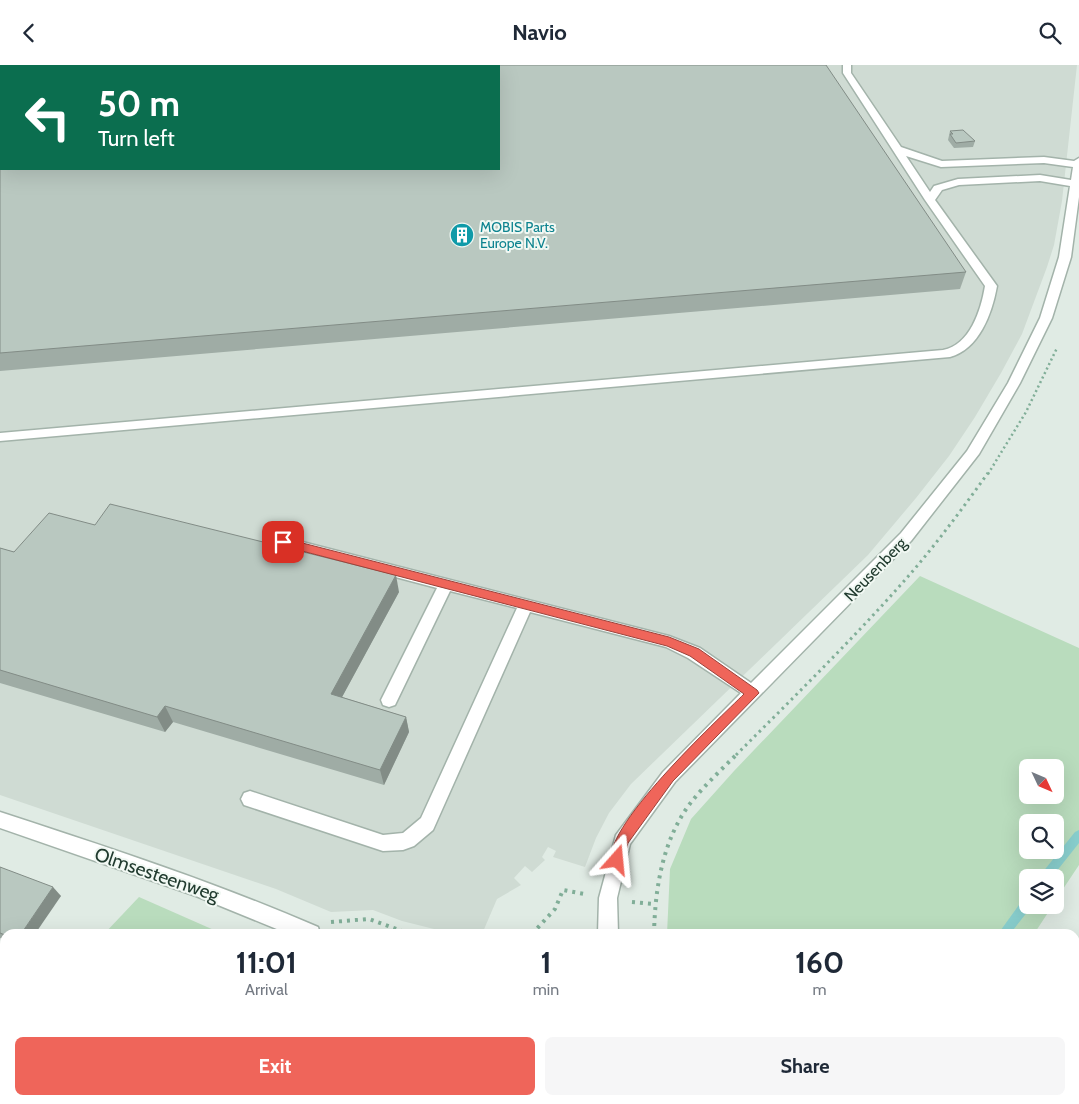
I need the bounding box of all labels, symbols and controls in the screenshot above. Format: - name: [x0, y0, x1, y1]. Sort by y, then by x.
- icon: back: [15, 19, 43, 47]
- text: Navio: [512, 19, 567, 46]
- icon: search: [1036, 19, 1064, 47]
- text: 50 m: [98, 82, 180, 125]
- icon: left: [15, 85, 80, 150]
- text: Turn left: [98, 125, 175, 152]
- place label: MOBIS Parts Europe N.V.: [480, 218, 555, 252]
- building icon: MOBIS Parts Europe N.V.: [449, 222, 475, 248]
- pin: [262, 521, 304, 563]
- icon: arrive: [269, 528, 297, 556]
- street label: Neusenberg: [840, 533, 911, 605]
- north arrow: [1019, 759, 1064, 804]
- map controls: [1019, 759, 1064, 914]
- button: search: [1019, 814, 1064, 859]
- position arrow: [590, 833, 642, 885]
- street label: Olmsesteenweg: [92, 842, 223, 907]
- button: layers: [1019, 869, 1064, 914]
- text: 11:01: [236, 944, 297, 981]
- text: 1: [540, 944, 552, 981]
- text: 160: [795, 944, 844, 981]
- text: Arrival: [245, 980, 288, 999]
- text: min: [533, 980, 559, 999]
- text: m: [813, 980, 827, 999]
- button: Exit: [15, 1037, 535, 1095]
- button: Share: [545, 1037, 1065, 1095]

